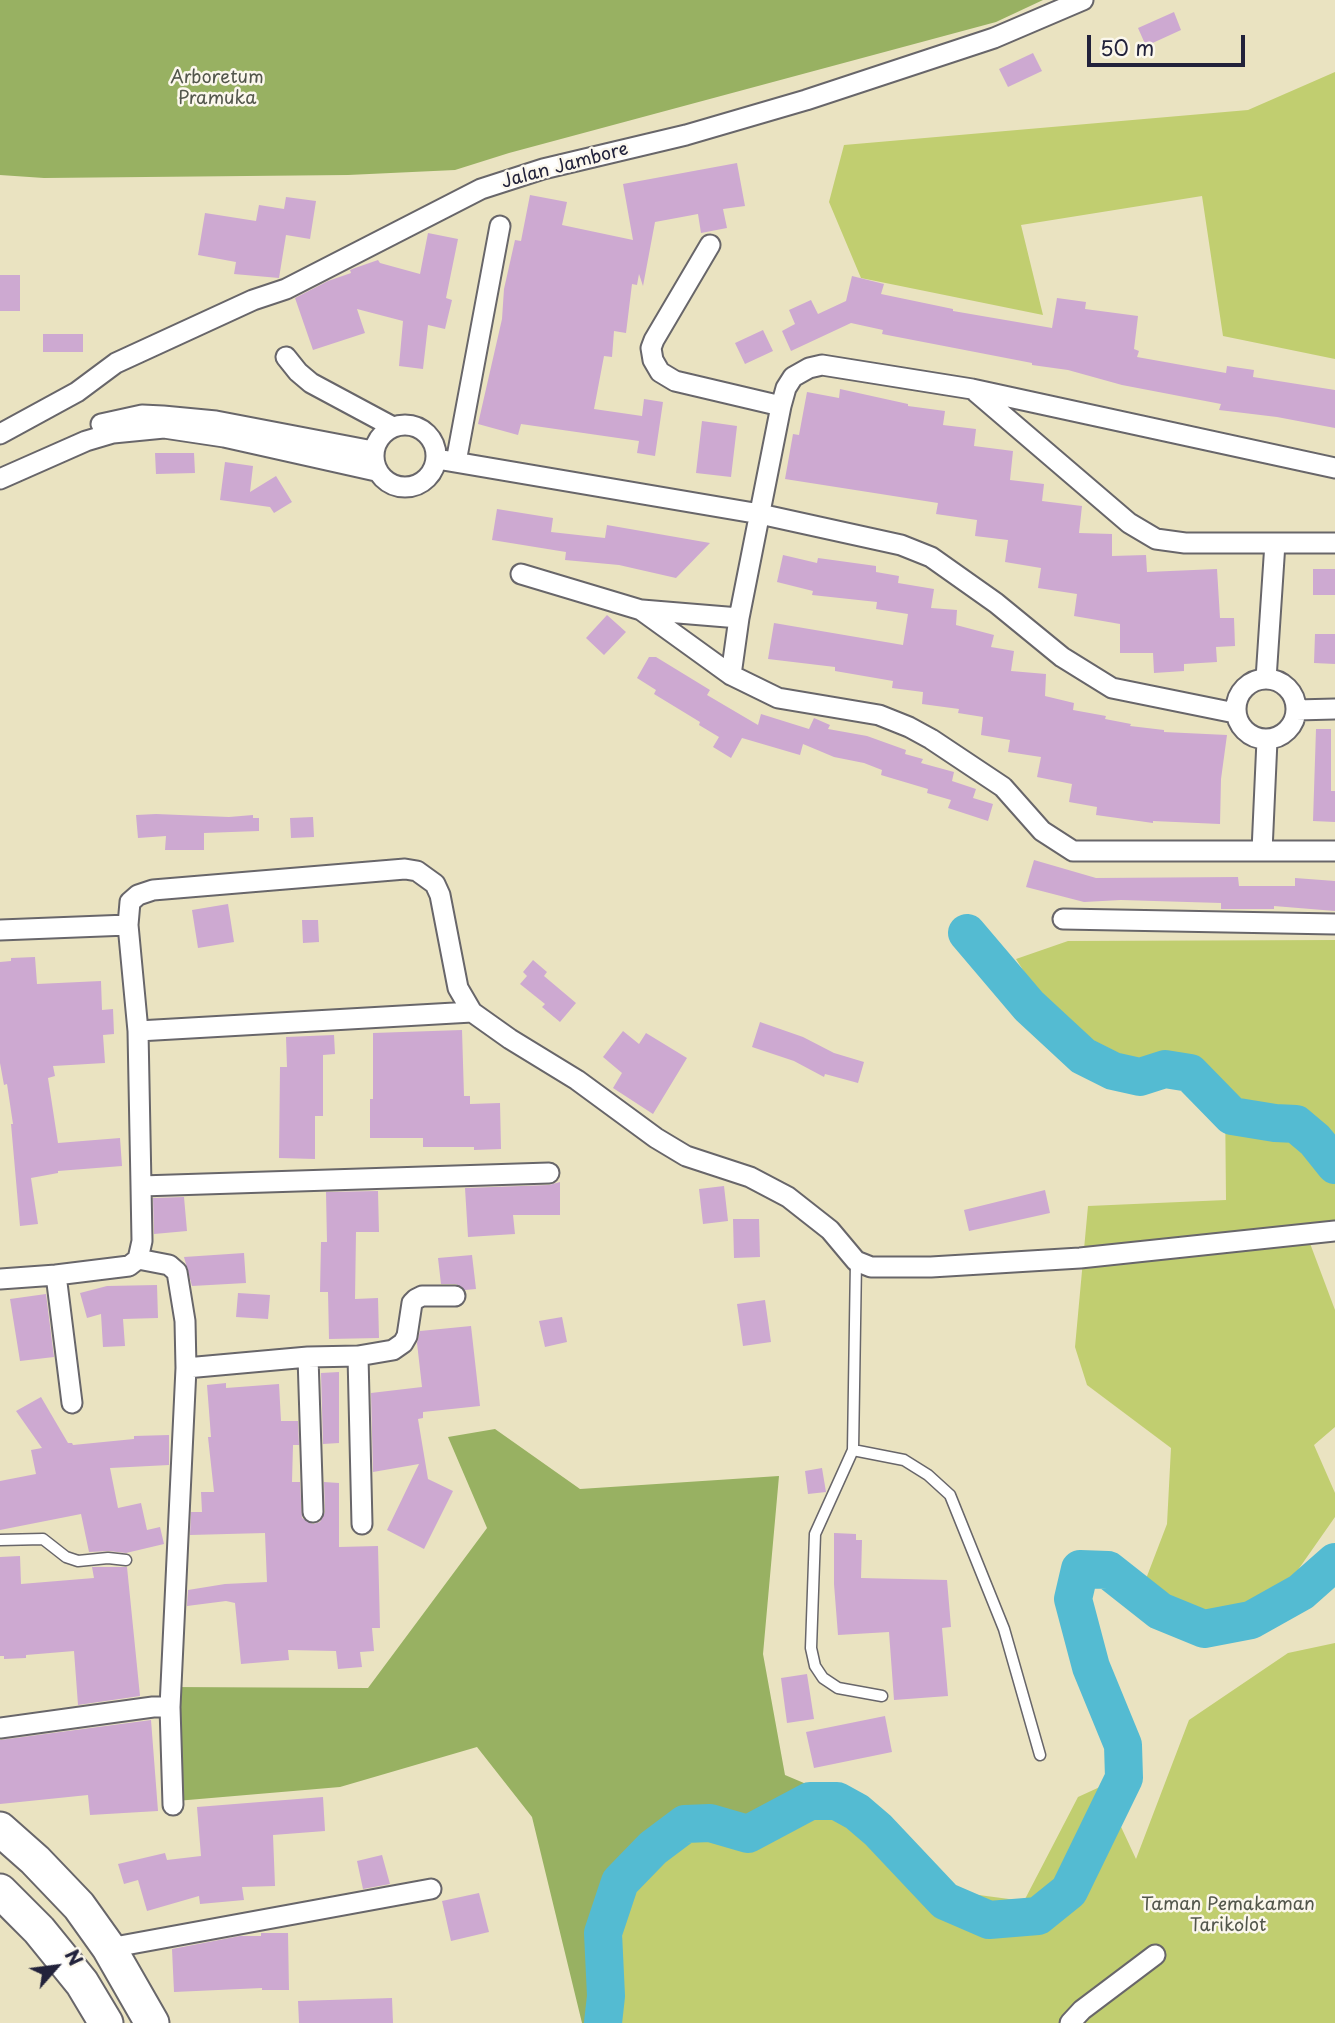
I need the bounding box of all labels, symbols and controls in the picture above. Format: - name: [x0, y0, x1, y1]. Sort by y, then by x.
- scale bar: [1090, 21, 1248, 65]
- text: 50 m: [1100, 31, 1154, 63]
- park label: Arboretum Pramuka: [170, 67, 264, 110]
- street label: Jalan Jambore: [499, 139, 631, 193]
- park label: Taman Pemakaman Tarikolot: [1141, 1894, 1315, 1937]
- north arrow: [21, 1932, 91, 2002]
- text: N: [59, 1944, 90, 1970]

